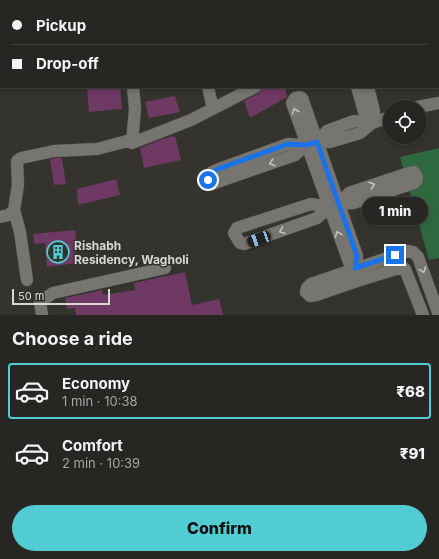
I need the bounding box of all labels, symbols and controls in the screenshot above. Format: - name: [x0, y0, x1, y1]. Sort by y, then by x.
- text: Pickup: [36, 16, 86, 35]
- text: Drop-off: [36, 54, 99, 73]
- map controls: [383, 100, 427, 144]
- button: locate: [383, 100, 427, 144]
- one-way arrow: [291, 108, 299, 115]
- one-way arrow: [269, 158, 276, 166]
- route start: [199, 171, 217, 189]
- one-way arrow: [368, 181, 375, 190]
- callout: 1 min: [362, 197, 428, 225]
- text: 1 min: [379, 203, 411, 219]
- one-way arrow: [279, 226, 286, 234]
- car: [246, 229, 272, 249]
- one-way arrow: [335, 230, 343, 237]
- place label: Rishabh Residency, Wagholi: [74, 238, 189, 267]
- building icon: Rishabh Residency, Wagholi: [45, 239, 71, 265]
- route end: [386, 246, 404, 264]
- one-way arrow: [418, 266, 426, 273]
- scale bar: [12, 287, 110, 306]
- text: 50 m: [18, 289, 44, 303]
- text: Choose a ride: [12, 328, 133, 349]
- icon: car: [14, 373, 50, 409]
- text: Economy: [62, 374, 130, 393]
- text: ₹68: [396, 382, 425, 401]
- text: 1 min · 10:38: [62, 393, 138, 409]
- icon: car: [14, 435, 50, 471]
- text: Comfort: [62, 436, 123, 455]
- text: ₹91: [400, 444, 425, 463]
- text: 2 min · 10:39: [62, 455, 140, 471]
- button: Confirm: [12, 505, 427, 551]

